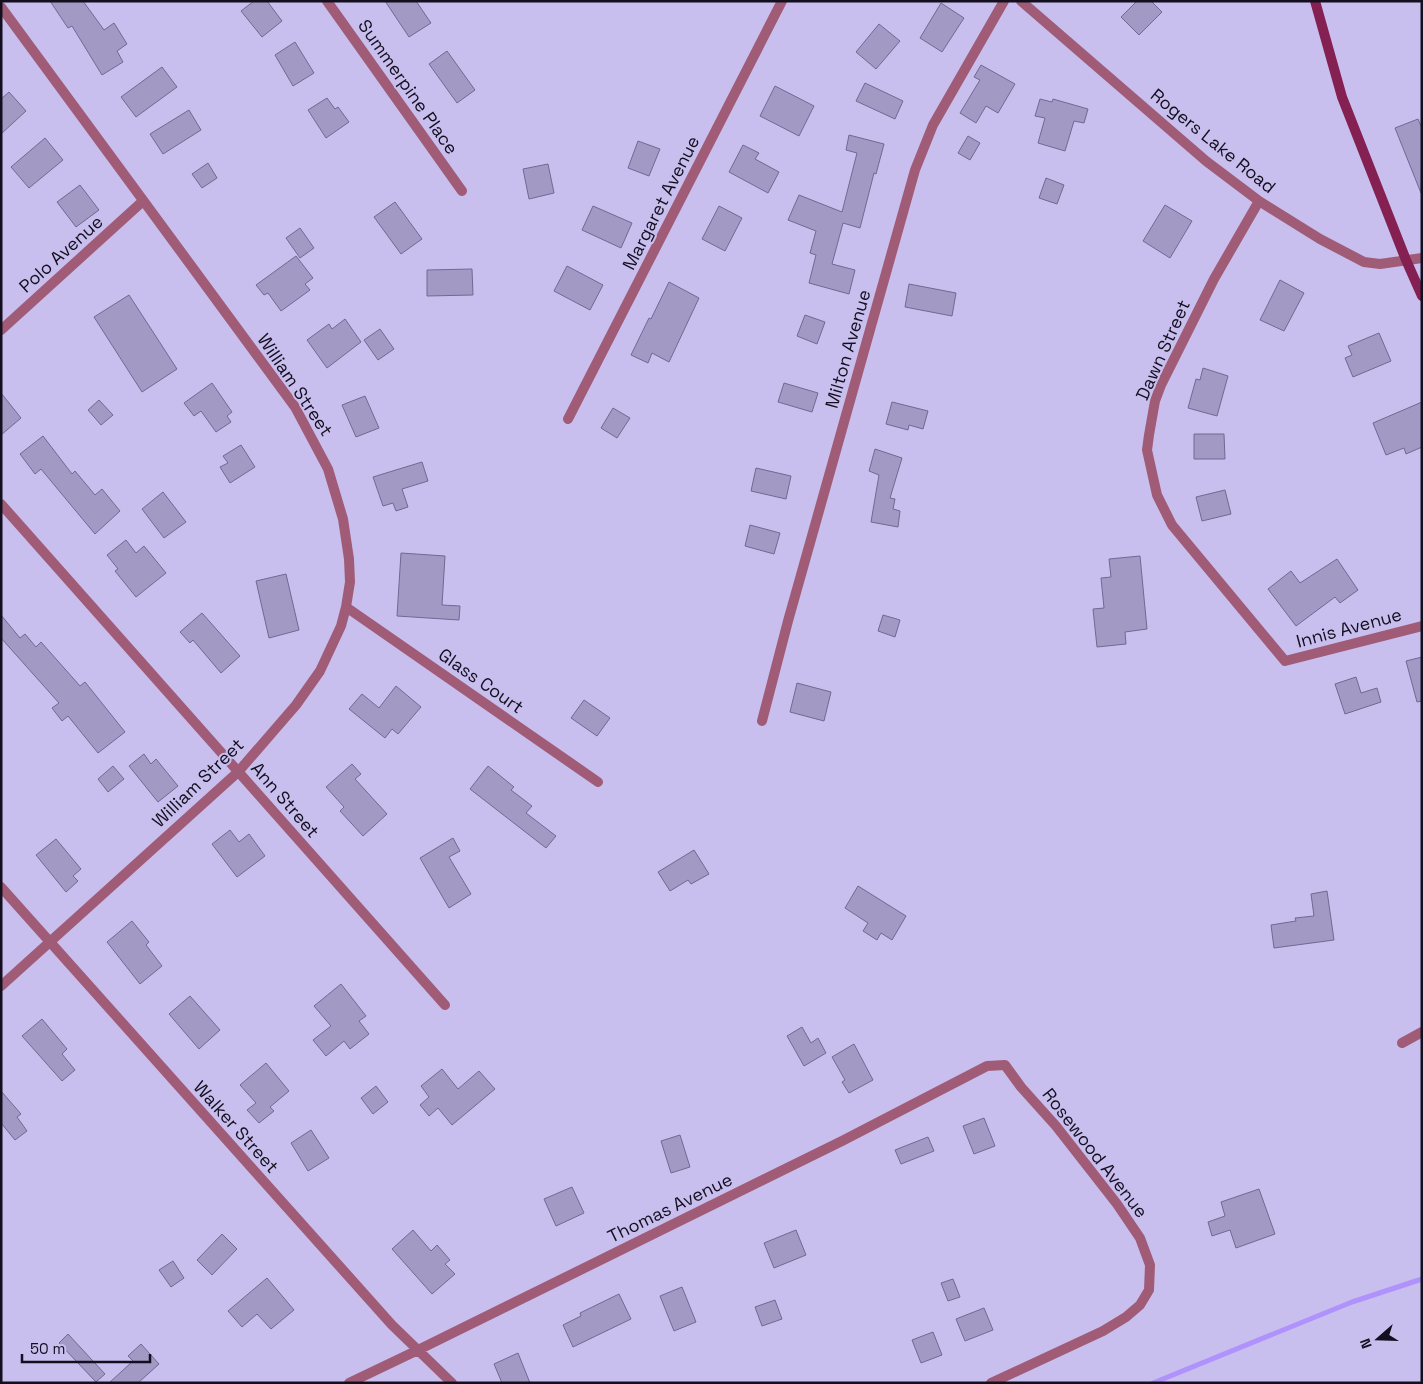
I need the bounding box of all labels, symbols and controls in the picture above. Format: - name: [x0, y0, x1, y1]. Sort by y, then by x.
- street label: Summerpine Place: [353, 15, 464, 159]
- street label: Rogers Lake Road: [1146, 83, 1280, 198]
- street label: Margaret Avenue: [617, 132, 704, 274]
- street label: Polo Avenue: [14, 210, 107, 297]
- street label: Milton Avenue: [820, 287, 875, 411]
- street label: Dawn Street: [1130, 296, 1195, 403]
- street label: William Street: [253, 329, 338, 440]
- street label: Innis Avenue: [1294, 602, 1404, 653]
- street label: Glass Court: [434, 643, 528, 718]
- street label: William Street: [147, 733, 248, 832]
- street label: Ann Street: [246, 757, 325, 842]
- street label: Walker Street: [189, 1076, 284, 1178]
- street label: Rosewood Avenue: [1038, 1083, 1153, 1222]
- street label: Thomas Avenue: [604, 1167, 736, 1248]
- north arrow: [1353, 1314, 1403, 1364]
- scale bar: [22, 1332, 150, 1364]
- text: N: [1356, 1336, 1376, 1351]
- text: 50 m: [30, 1339, 65, 1358]

